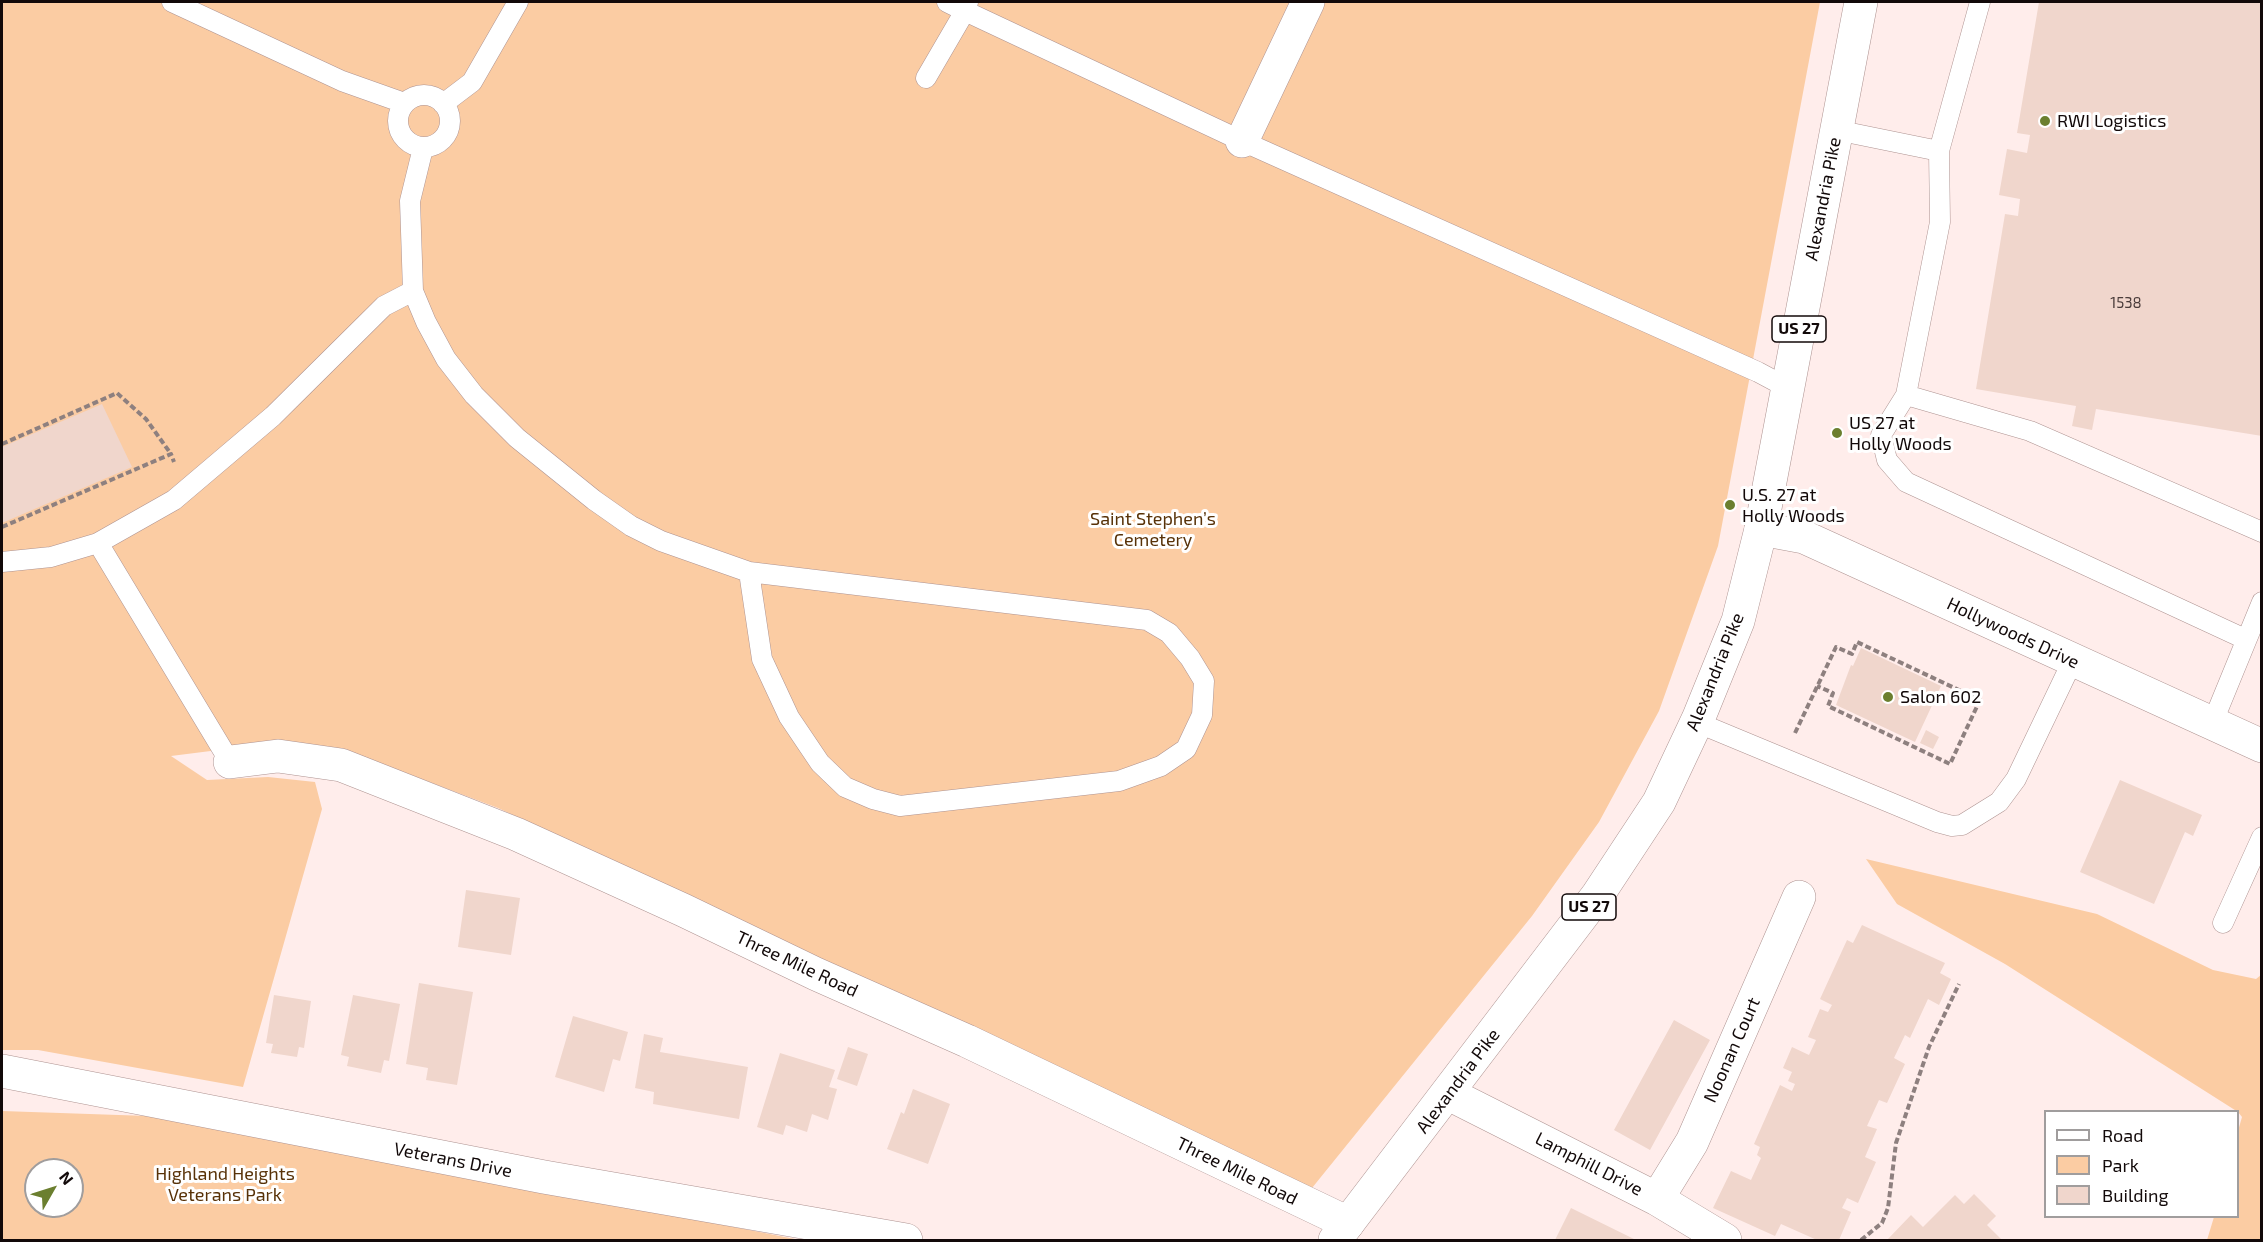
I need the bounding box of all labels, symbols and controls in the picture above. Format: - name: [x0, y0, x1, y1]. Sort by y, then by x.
- place label: RWI Logistics: [2057, 110, 2166, 132]
- marker: RWI Logistics: [2038, 114, 2052, 128]
- street label: Alexandria Pike: [1800, 135, 1846, 263]
- house number: 1538: [2110, 294, 2142, 312]
- road number: US 27: [1772, 316, 1826, 342]
- place label: US 27 at Holly Woods: [1849, 412, 1952, 454]
- marker: US 27 at Holly Woods: [1830, 426, 1844, 440]
- place label: U.S. 27 at Holly Woods: [1742, 484, 1845, 526]
- marker: U.S. 27 at Holly Woods: [1723, 498, 1737, 512]
- park label: Saint Stephen’s Cemetery: [1090, 508, 1216, 550]
- street label: Hollywoods Drive: [1943, 593, 2083, 673]
- street label: Alexandria Pike: [1681, 610, 1749, 734]
- place label: Salon 602: [1900, 686, 1981, 708]
- marker: Salon 602: [1881, 690, 1895, 704]
- road number: US 27: [1562, 894, 1616, 920]
- street label: Three Mile Road: [733, 926, 861, 1002]
- street label: Noonan Court: [1699, 994, 1765, 1106]
- street label: Alexandria Pike: [1412, 1024, 1504, 1138]
- legend: [2044, 1110, 2239, 1218]
- text: Road: [2102, 1124, 2143, 1146]
- street label: Lamphill Drive: [1532, 1128, 1646, 1200]
- street label: Three Mile Road: [1173, 1132, 1301, 1210]
- street label: Veterans Drive: [392, 1138, 514, 1182]
- text: Park: [2102, 1154, 2139, 1176]
- north arrow: [24, 1158, 84, 1218]
- park label: Highland Heights Veterans Park: [155, 1163, 295, 1206]
- text: N: [56, 1167, 78, 1188]
- text: Building: [2102, 1184, 2169, 1206]

